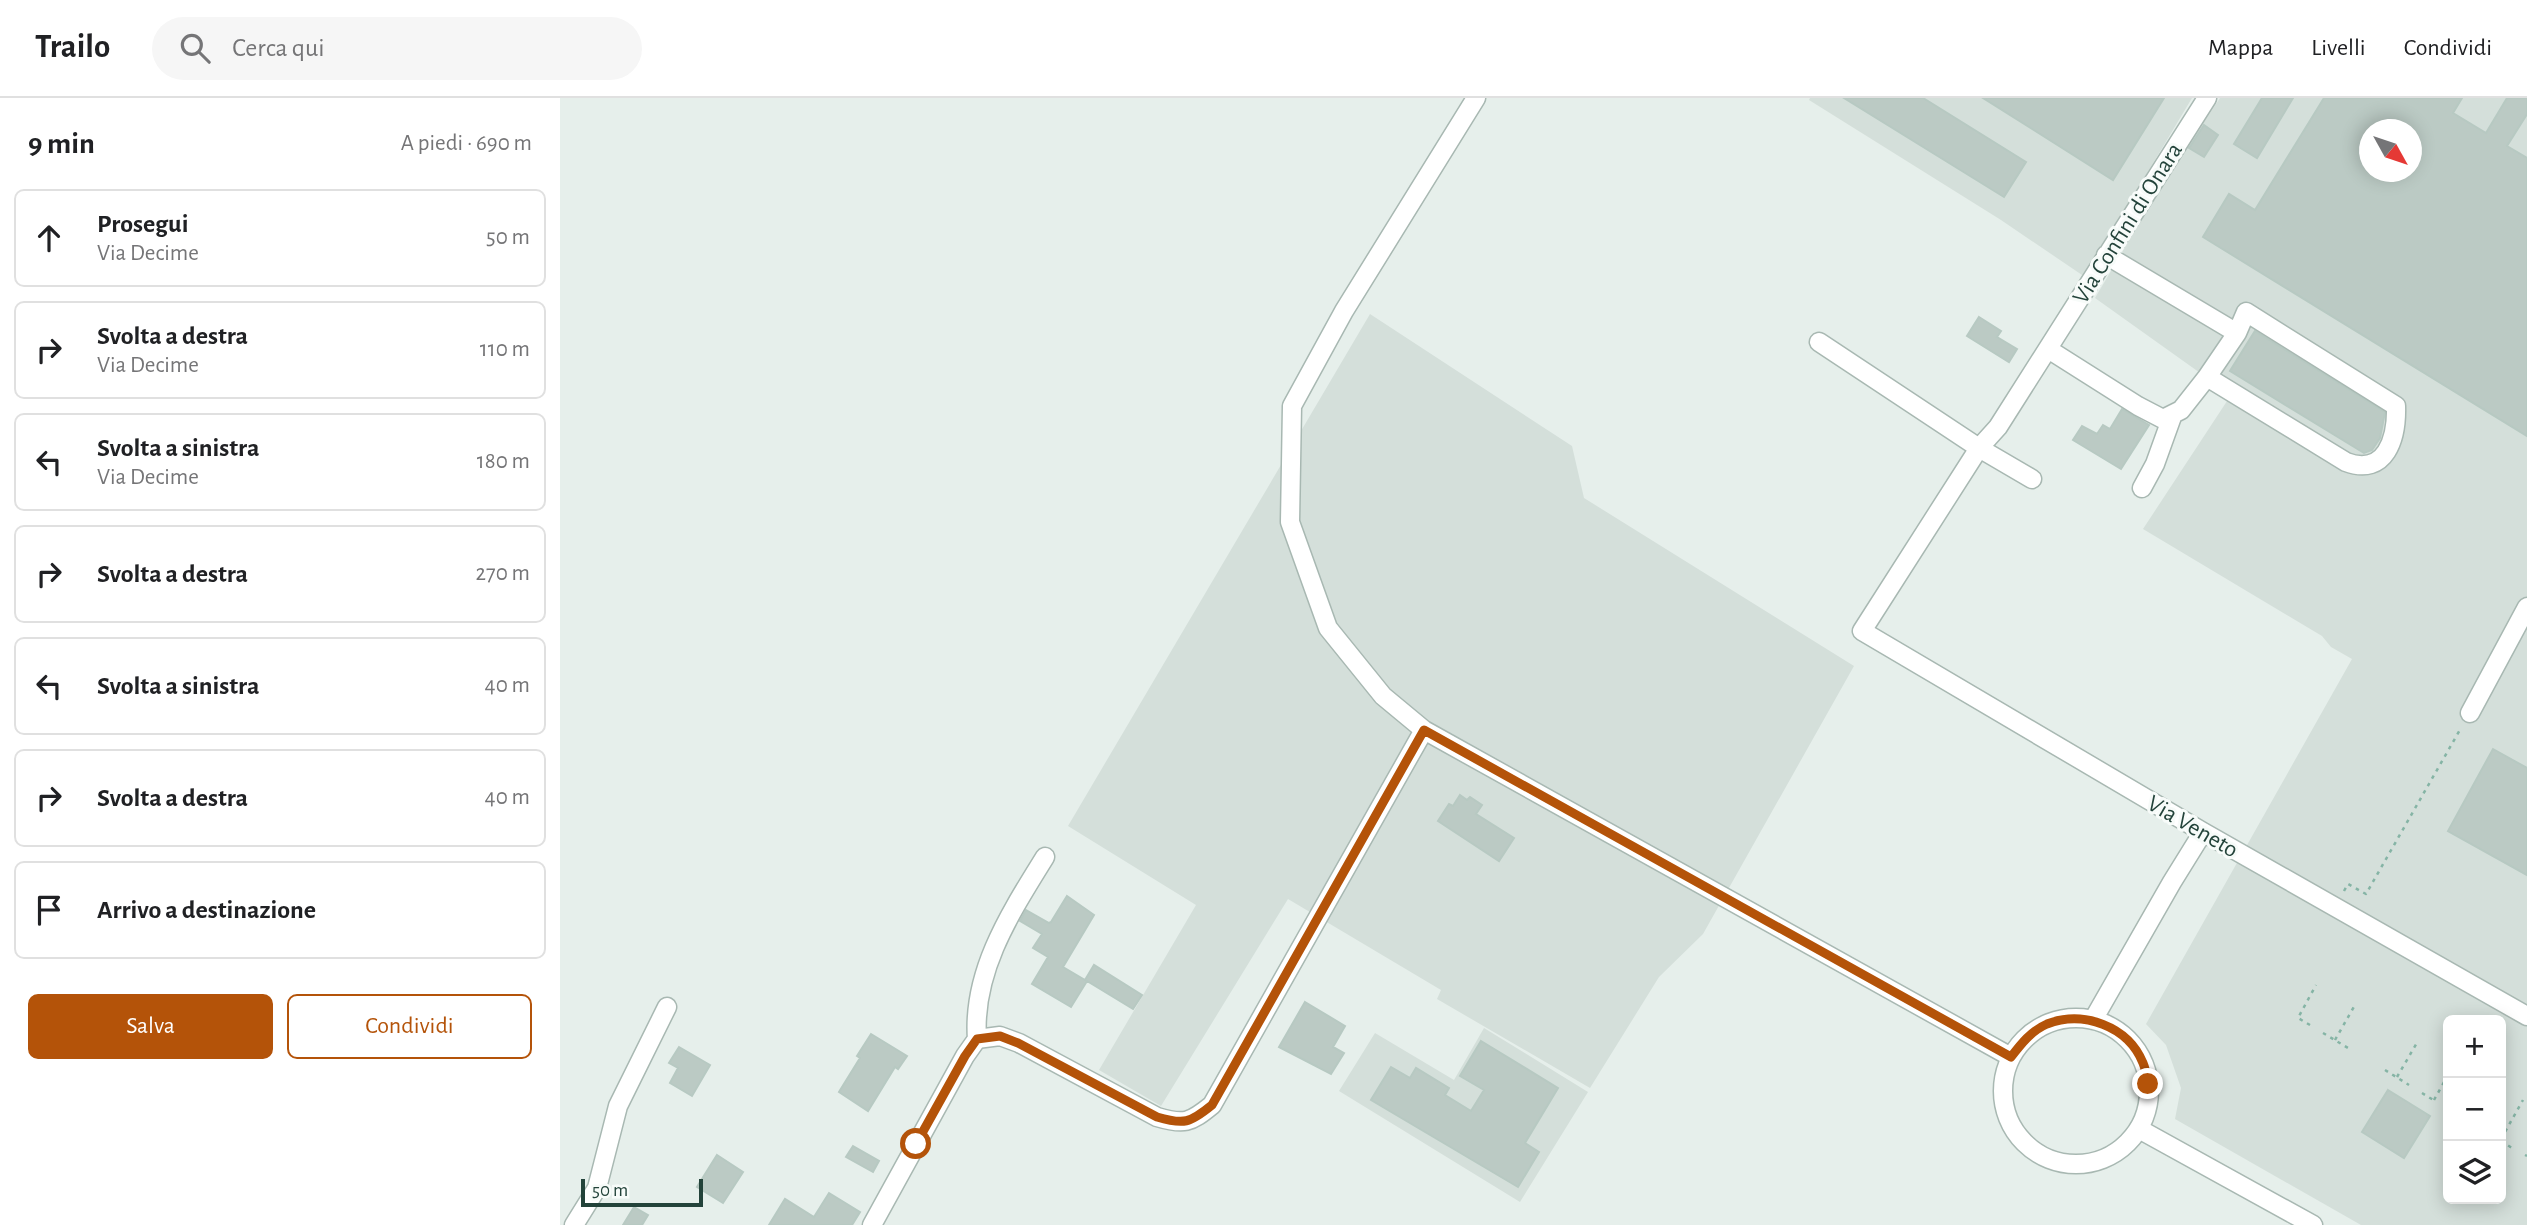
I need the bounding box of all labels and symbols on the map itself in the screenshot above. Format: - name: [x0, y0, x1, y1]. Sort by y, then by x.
- north arrow: [2359, 119, 2422, 182]
- street label: Via Confini di Onara: [2069, 139, 2187, 308]
- street label: Via Veneto: [2143, 791, 2242, 862]
- route end: [2132, 1068, 2163, 1099]
- route start: [900, 1128, 931, 1159]
- scale bar: [581, 1176, 704, 1208]

